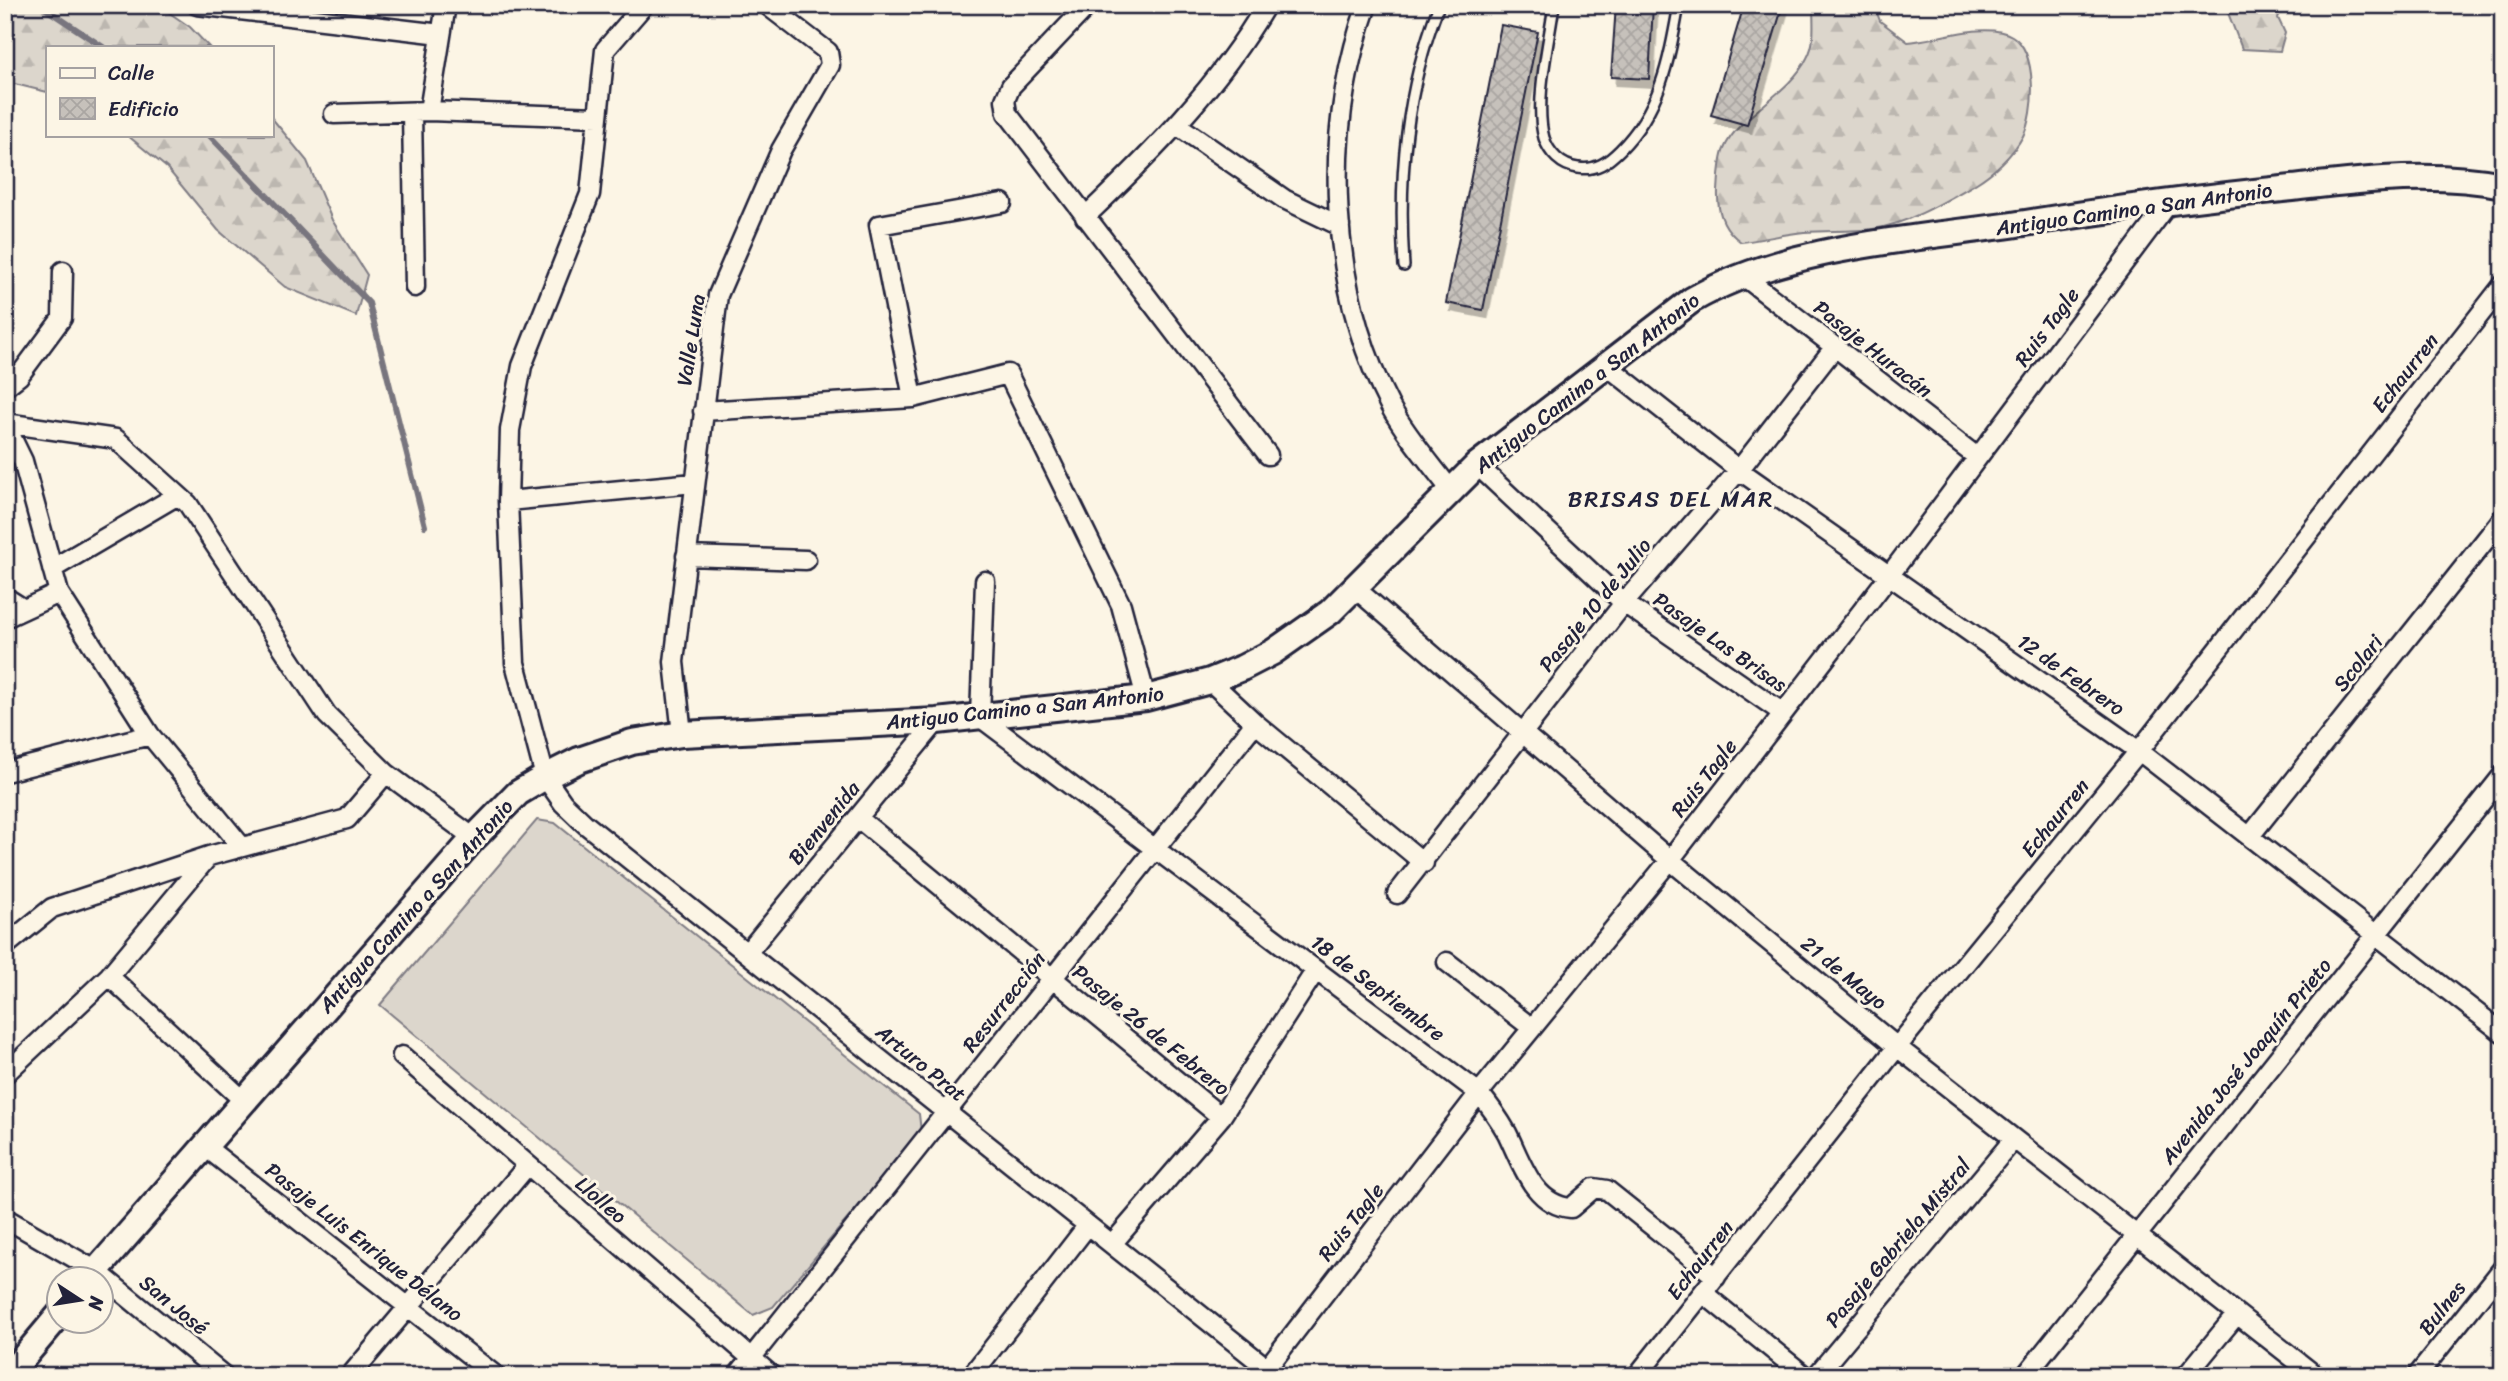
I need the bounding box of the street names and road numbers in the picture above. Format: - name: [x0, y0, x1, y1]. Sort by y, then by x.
- street label: Antiguo Camino a San Antonio: [1992, 171, 2275, 247]
- street label: Ruis Tagle: [2004, 279, 2090, 375]
- street label: Antiguo Camino a San Antonio: [1465, 282, 1709, 484]
- street label: Pasaje Huracán: [1805, 290, 1941, 408]
- street label: Valle Luna: [665, 291, 717, 389]
- street label: Echaurren: [2361, 324, 2449, 422]
- street label: Pasaje 10 de Julio: [1528, 529, 1662, 681]
- street label: Pasaje Las Brisas: [1645, 581, 1795, 703]
- street label: 12 de Febrero: [2009, 623, 2134, 727]
- street label: Scolari: [2323, 625, 2394, 700]
- street label: Antiguo Camino a San Antonio: [883, 674, 1166, 742]
- street label: Ruis Tagle: [1661, 730, 1747, 826]
- street label: Echaurren: [2011, 770, 2099, 866]
- street label: Bienvenida: [778, 772, 870, 874]
- street label: Antiguo Camino a San Antonio: [308, 789, 524, 1023]
- street label: 18 de Septiembre: [1302, 924, 1454, 1052]
- street label: 21 de Mayo: [1792, 926, 1896, 1020]
- street label: Resurrección: [952, 943, 1056, 1061]
- street label: Avenida José Joaquín Prieto: [2150, 949, 2342, 1174]
- street label: Pasaje 26 de Febrero: [1063, 954, 1239, 1106]
- street label: Arturo Prat: [866, 1013, 975, 1112]
- street label: Pasaje Gabriela Mistral: [1815, 1148, 1982, 1337]
- street label: Pasaje Luis Enrique Délano: [256, 1152, 472, 1332]
- street label: Llolleo: [566, 1166, 636, 1234]
- street label: Ruis Tagle: [1308, 1174, 1394, 1270]
- street label: Echaurren: [1656, 1211, 1744, 1309]
- street label: San José: [130, 1265, 218, 1346]
- street label: Bulnes: [2408, 1272, 2476, 1344]

